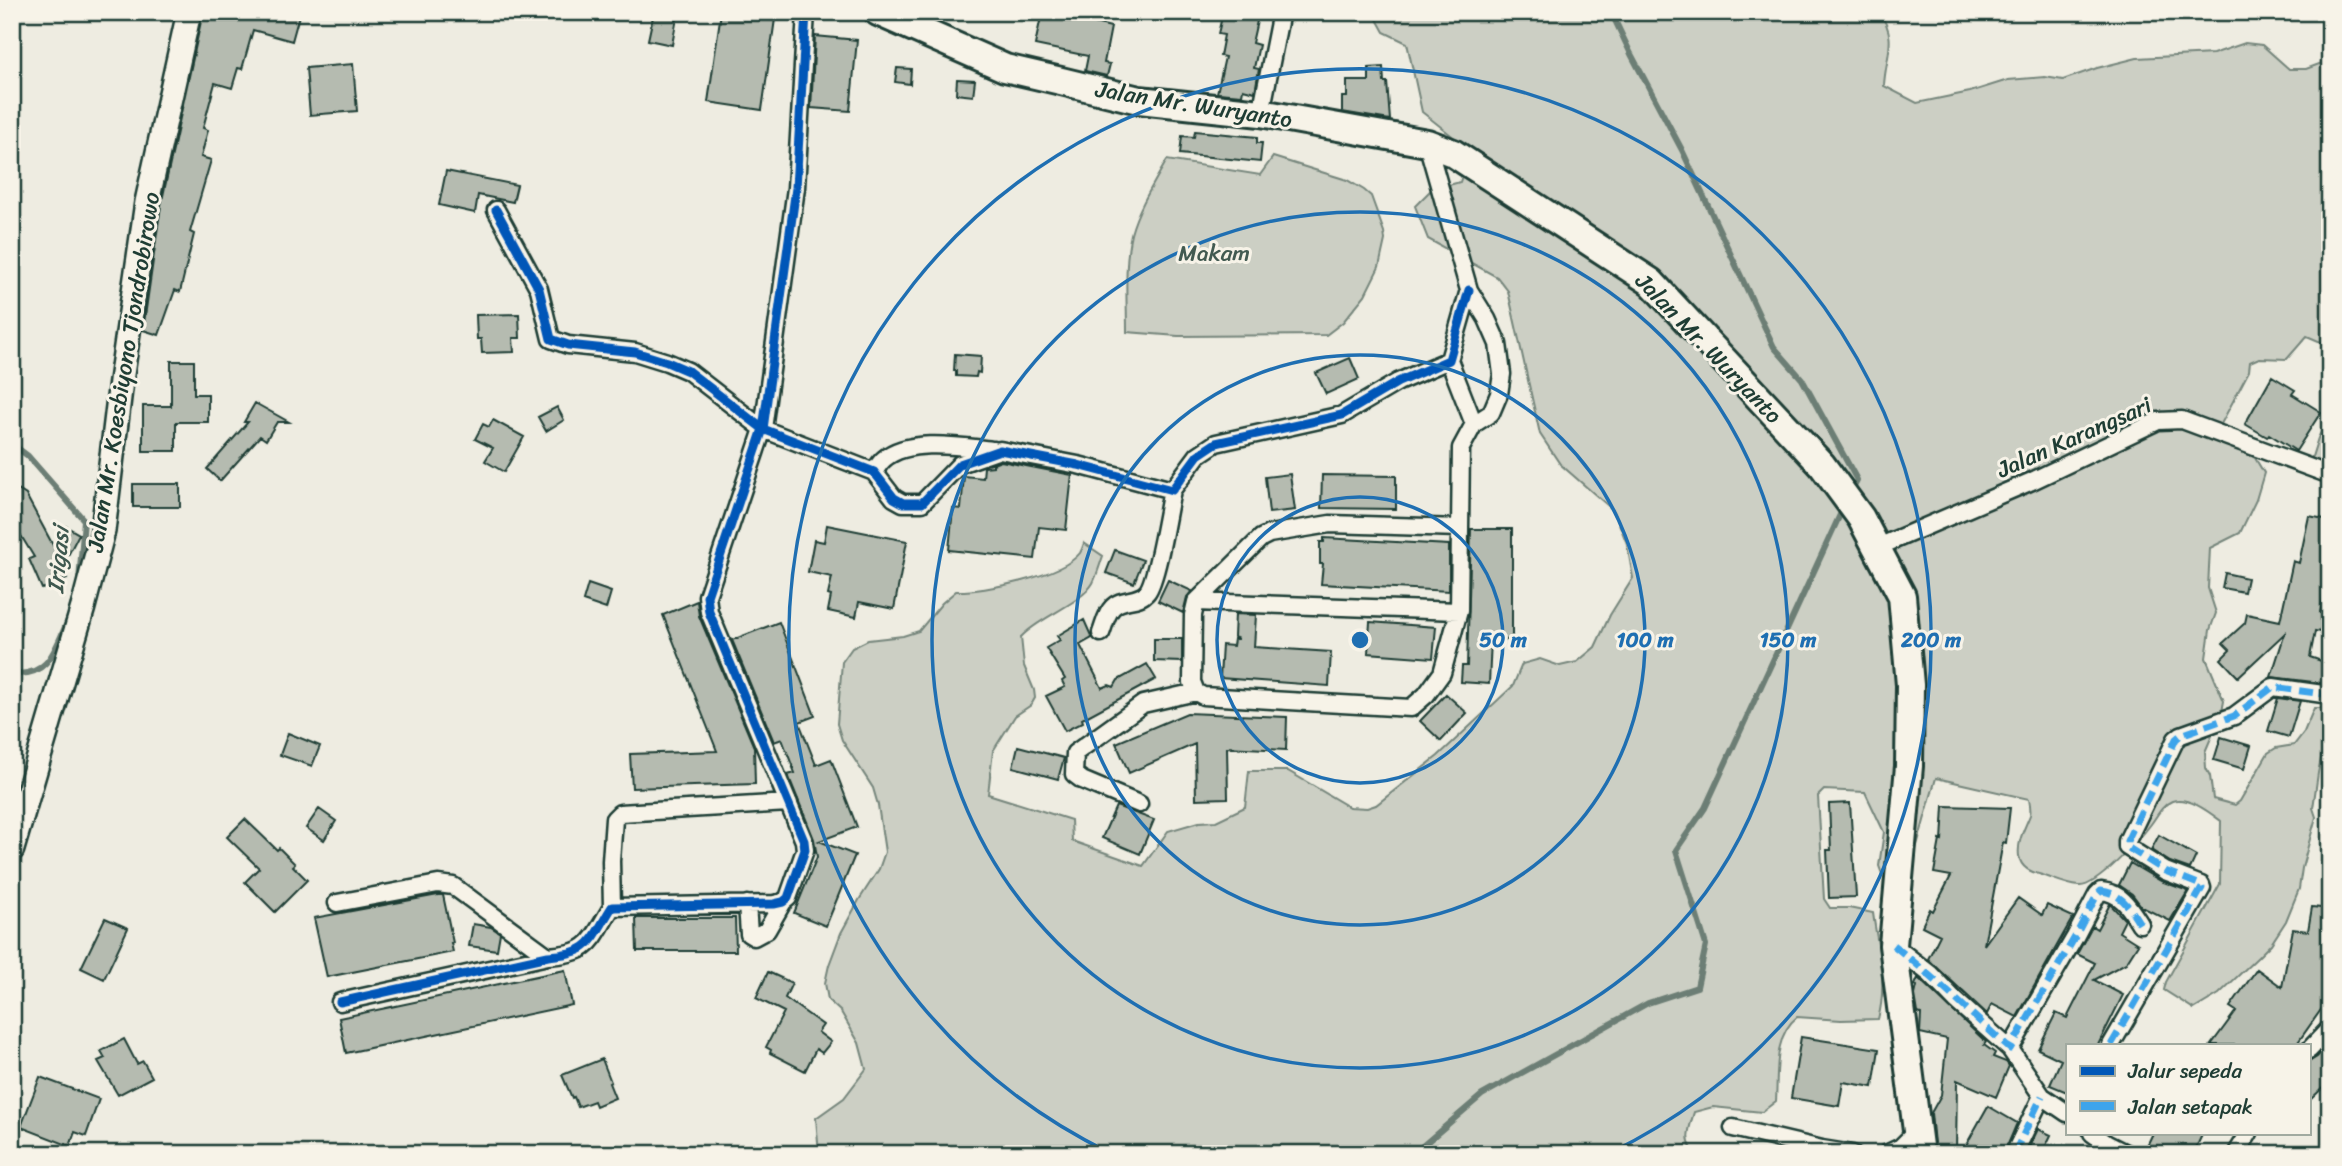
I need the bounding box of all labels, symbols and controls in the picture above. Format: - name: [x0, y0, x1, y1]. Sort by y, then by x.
- street label: Jalan Mr. Wuryanto: [1092, 69, 1295, 140]
- street label: Jalan Mr. Koesbiyono Tjondrobirowo: [75, 189, 172, 556]
- park label: Makam: [1178, 233, 1250, 274]
- street label: Jalan Mr. Wuryanto: [1624, 262, 1792, 434]
- street label: Jalan Karangsari: [1989, 385, 2159, 490]
- water label: Irigasi: [34, 521, 82, 596]
- text: 50 m: [1479, 621, 1528, 659]
- text: 100 m: [1616, 621, 1674, 659]
- text: 150 m: [1760, 621, 1817, 659]
- text: 200 m: [1900, 621, 1962, 659]
- centre of rings: [1348, 628, 1372, 652]
- legend: [2066, 1044, 2310, 1134]
- text: Jalur sepeda: [2127, 1052, 2242, 1090]
- text: Jalan setapak: [2127, 1088, 2253, 1126]

